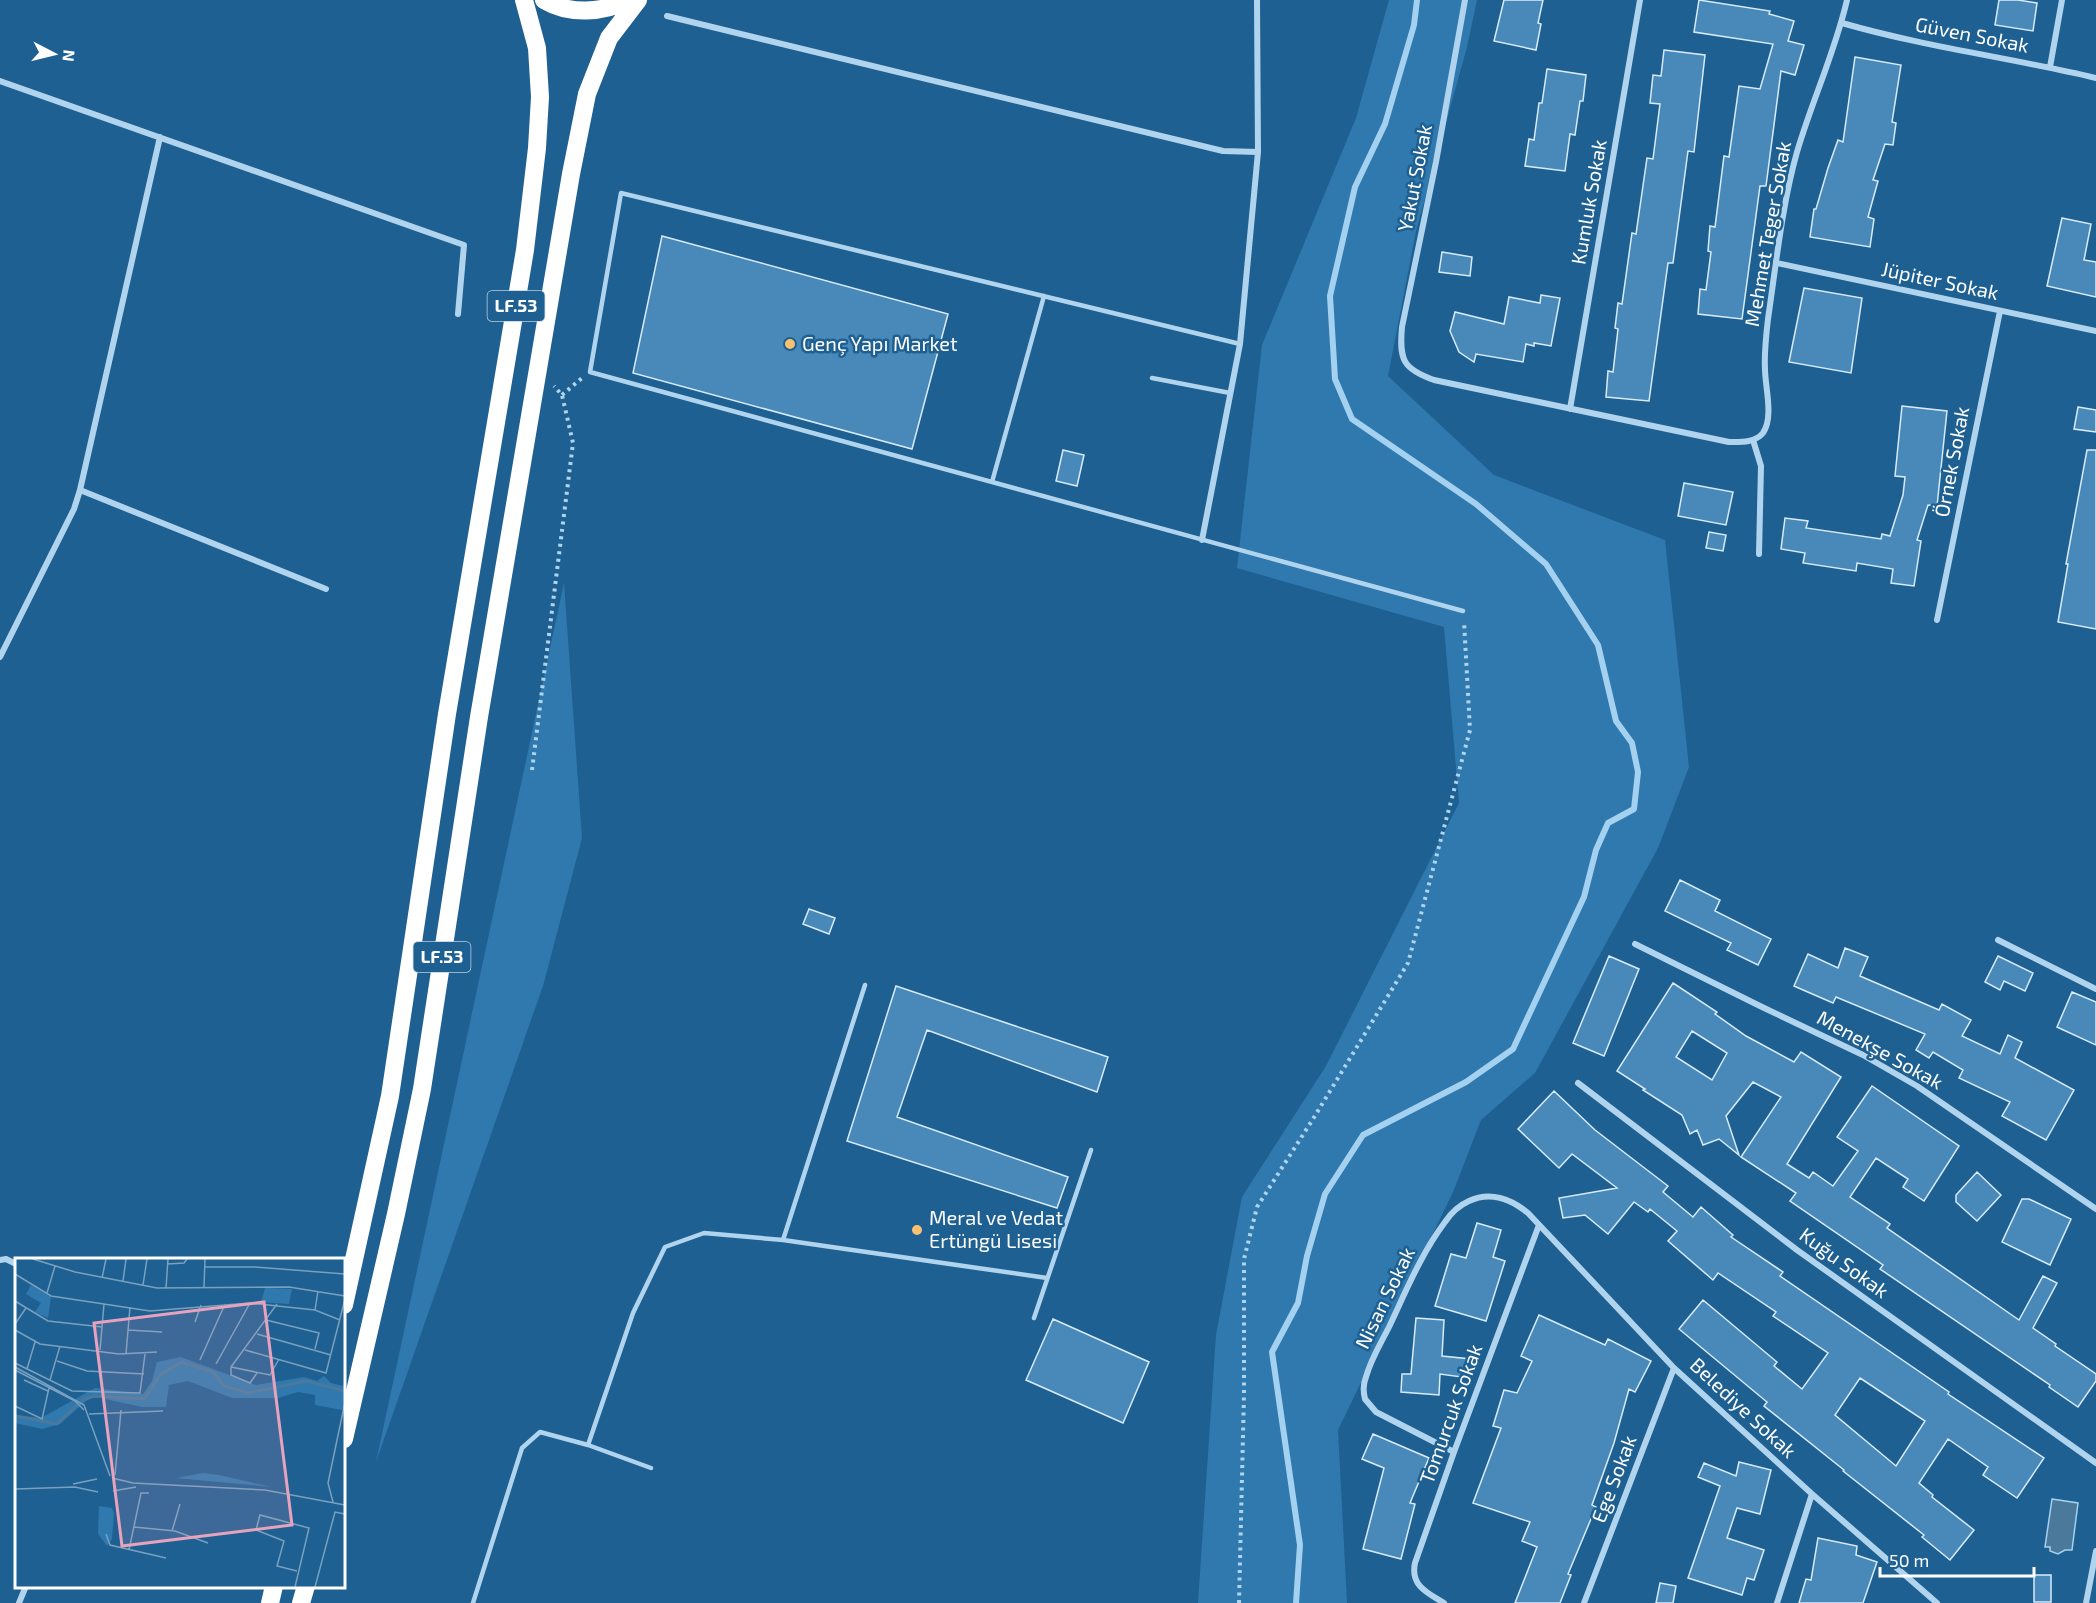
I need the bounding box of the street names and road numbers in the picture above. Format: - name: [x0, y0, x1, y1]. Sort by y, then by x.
- street label: Güven Sokak: [1913, 11, 2031, 57]
- street label: Yakut Sokak: [1392, 122, 1436, 234]
- street label: Kumluk Sokak: [1565, 138, 1611, 266]
- street label: Mehmet Teger Sokak: [1739, 139, 1795, 328]
- street label: Jüpiter Sokak: [1879, 256, 2001, 304]
- road number: LF.53: [488, 291, 544, 321]
- street label: Örnek Sokak: [1929, 404, 1973, 519]
- road number: LF.53: [414, 942, 470, 972]
- street label: Menekşe Sokak: [1813, 1005, 1948, 1094]
- street label: Kuğu Sokak: [1795, 1222, 1894, 1302]
- street label: Nisan Sokak: [1349, 1243, 1419, 1352]
- street label: Tomurcuk Sokak: [1414, 1341, 1486, 1487]
- street label: Belediye Sokak: [1686, 1352, 1802, 1462]
- street label: Ege Sokak: [1585, 1432, 1641, 1526]

